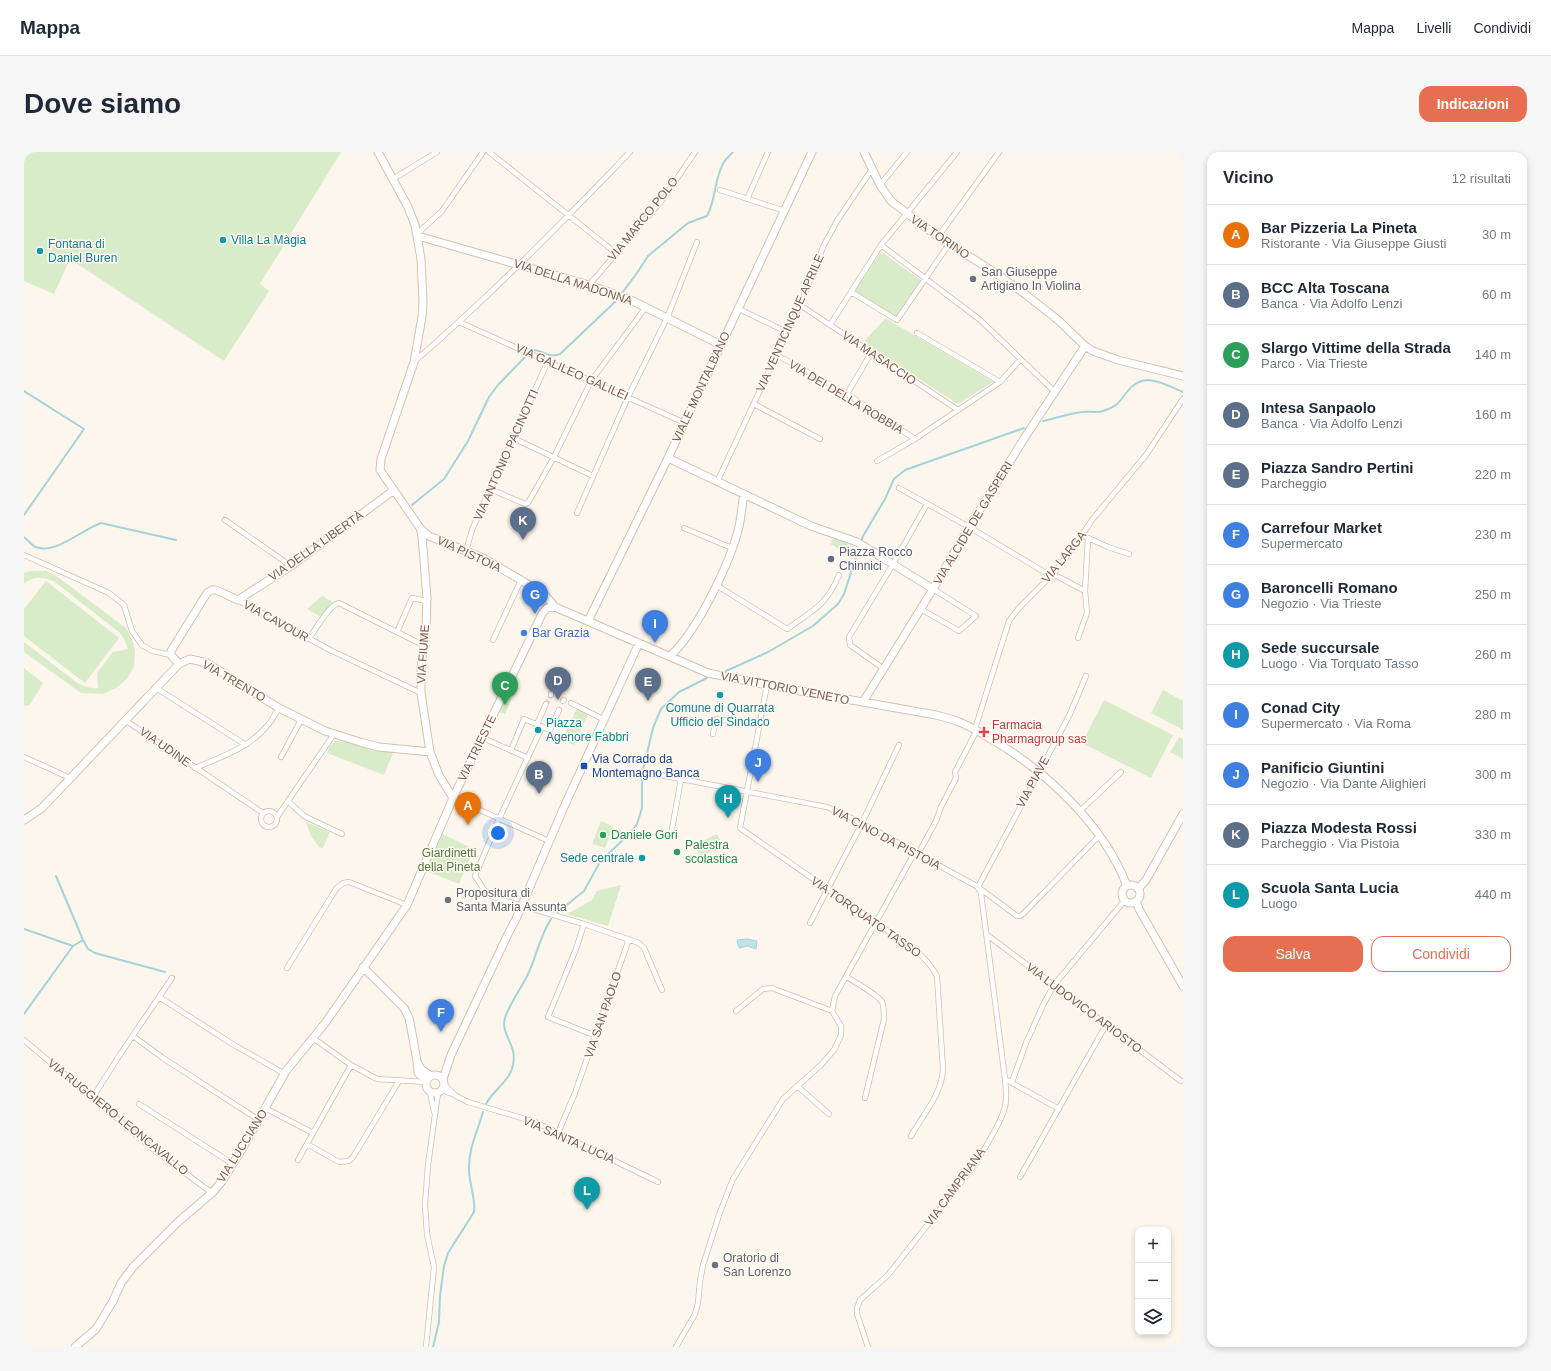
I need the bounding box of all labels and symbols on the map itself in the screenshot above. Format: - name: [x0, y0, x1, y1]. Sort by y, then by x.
- street label: VIA MARCO POLO: [605, 174, 681, 264]
- street label: VIA TORINO: [908, 212, 972, 262]
- place label: Villa La Màgia: [231, 233, 306, 247]
- marker: Villa La Màgia: [218, 235, 228, 245]
- place label: Fontana di Daniel Buren: [48, 237, 117, 265]
- marker: Fontana di Daniel Buren: [35, 246, 45, 256]
- street label: VIA VENTICINQUE APRILE: [753, 252, 827, 394]
- street label: VIA DELLA MADONNA: [512, 256, 634, 308]
- place label: San Giuseppe Artigiano In Violina: [981, 265, 1081, 293]
- marker: San Giuseppe Artigiano In Violina: [968, 274, 978, 284]
- street label: VIA MASACCIO: [839, 328, 919, 388]
- street label: VIALE MONTALBANO: [669, 329, 733, 445]
- street label: VIA GALILEO GALILEI: [513, 341, 631, 403]
- street label: VIA DEI DELLA ROBBIA: [786, 357, 906, 437]
- street label: VIA ANTONIO PACINOTTI: [471, 387, 541, 523]
- street label: VIA ALCIDE DE GASPERI: [931, 459, 1015, 587]
- street label: VIA DELLA LIBERTÀ: [265, 507, 366, 584]
- pin: K: [510, 507, 536, 540]
- street label: VIA LARGA: [1039, 528, 1089, 586]
- street label: VIA PISTOIA: [435, 533, 503, 575]
- place label: Piazza Rocco Chinnici: [839, 545, 913, 573]
- marker: Piazza Rocco Chinnici: [826, 554, 836, 564]
- pin: G: [522, 581, 548, 614]
- street label: VIA CAVOUR: [241, 597, 311, 645]
- pin: I: [642, 610, 668, 643]
- street label: VIA FIUME: [414, 624, 432, 684]
- place label: Bar Grazia: [532, 626, 590, 640]
- marker: Bar Grazia: [519, 628, 529, 638]
- street label: VIA TRENTO: [200, 657, 268, 705]
- pin: D: [545, 667, 571, 700]
- pin: E: [635, 668, 661, 701]
- street label: VIA VITTORIO VENETO: [719, 669, 851, 707]
- pin: C: [492, 672, 518, 705]
- marker: Comune di Quarrata Ufficio del Sindaco: [715, 690, 725, 700]
- place label: Comune di Quarrata Ufficio del Sindaco: [666, 701, 775, 729]
- street label: VIA TRIESTE: [455, 712, 499, 784]
- place label: Piazza Agenore Fabbri: [546, 716, 629, 744]
- place label: Farmacia Pharmagroup sas: [992, 718, 1087, 746]
- street label: VIA UDINE: [137, 724, 193, 770]
- marker: Piazza Agenore Fabbri: [533, 725, 543, 735]
- marker: Farmacia Pharmagroup sas: [979, 727, 989, 737]
- pin: J: [745, 749, 771, 782]
- place label: Via Corrado da Montemagno Banca: [592, 752, 700, 780]
- street label: VIA PIAVE: [1014, 754, 1052, 810]
- pin: B: [526, 761, 552, 794]
- marker: Via Corrado da Montemagno Banca: [579, 761, 589, 771]
- pin: H: [715, 785, 741, 818]
- pin: A: [455, 792, 481, 825]
- street label: VIA CINO DA PISTOIA: [829, 803, 943, 873]
- your location: [488, 823, 508, 843]
- place label: Daniele Gori: [611, 828, 678, 842]
- marker: Daniele Gori: [598, 830, 608, 840]
- place label: Palestra scolastica: [685, 838, 738, 866]
- park label: Giardinetti della Pineta: [418, 846, 481, 874]
- marker: Palestra scolastica: [672, 847, 682, 857]
- place label: Sede centrale: [560, 851, 634, 865]
- marker: Sede centrale: [637, 853, 647, 863]
- street label: VIA TORQUATO TASSO: [808, 874, 924, 960]
- place label: Propositura di Santa Maria Assunta: [456, 886, 567, 914]
- marker: Propositura di Santa Maria Assunta: [443, 895, 453, 905]
- street label: VIA LUDOVICO ARIOSTO: [1023, 960, 1145, 1056]
- street label: VIA SAN PAOLO: [582, 970, 624, 1060]
- pin: F: [428, 999, 454, 1032]
- street label: VIA RUGGIERO LEONCAVALLO: [45, 1056, 191, 1178]
- street label: VIA LUCCIANO: [214, 1107, 270, 1185]
- street label: VIA SANTA LUCIA: [521, 1113, 617, 1167]
- street label: VIA CAMPRIANA: [922, 1145, 988, 1229]
- pin: L: [574, 1177, 600, 1210]
- place label: Oratorio di San Lorenzo: [723, 1251, 791, 1279]
- marker: Oratorio di San Lorenzo: [710, 1260, 720, 1270]

